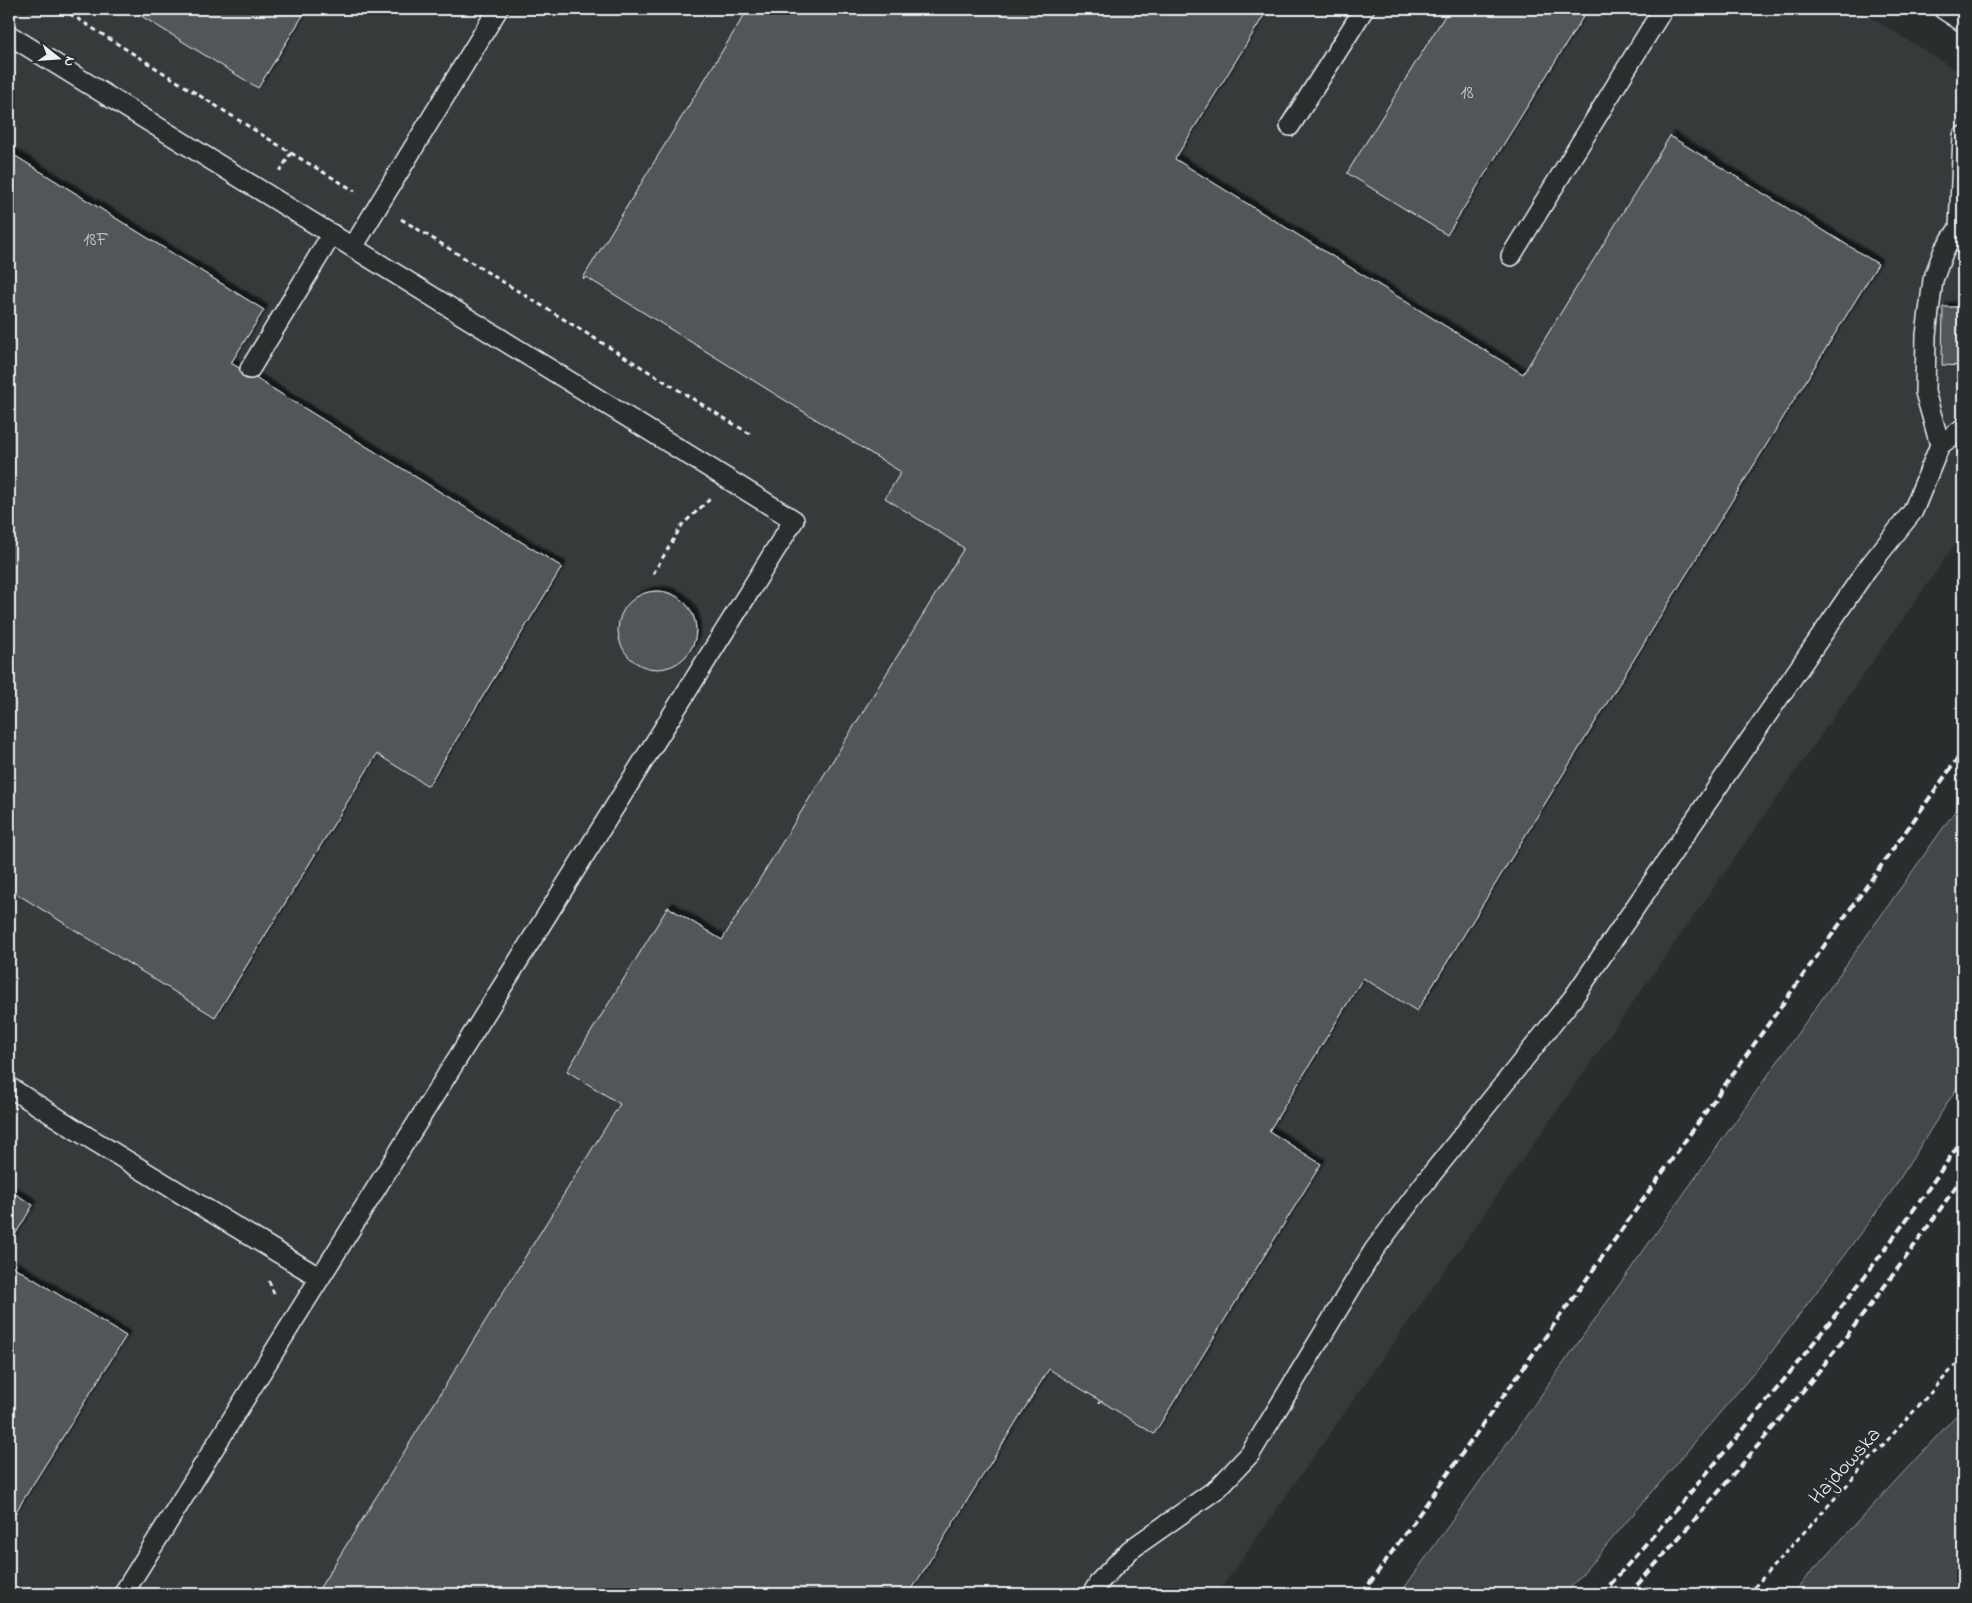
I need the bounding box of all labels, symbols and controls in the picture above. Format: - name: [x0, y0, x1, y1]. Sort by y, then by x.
- north arrow: [32, 32, 82, 82]
- text: N: [58, 54, 80, 69]
- house number: 18: [1460, 80, 1474, 107]
- house number: 18F: [83, 227, 109, 254]
- street label: Hajdowska: [1802, 1421, 1889, 1512]

